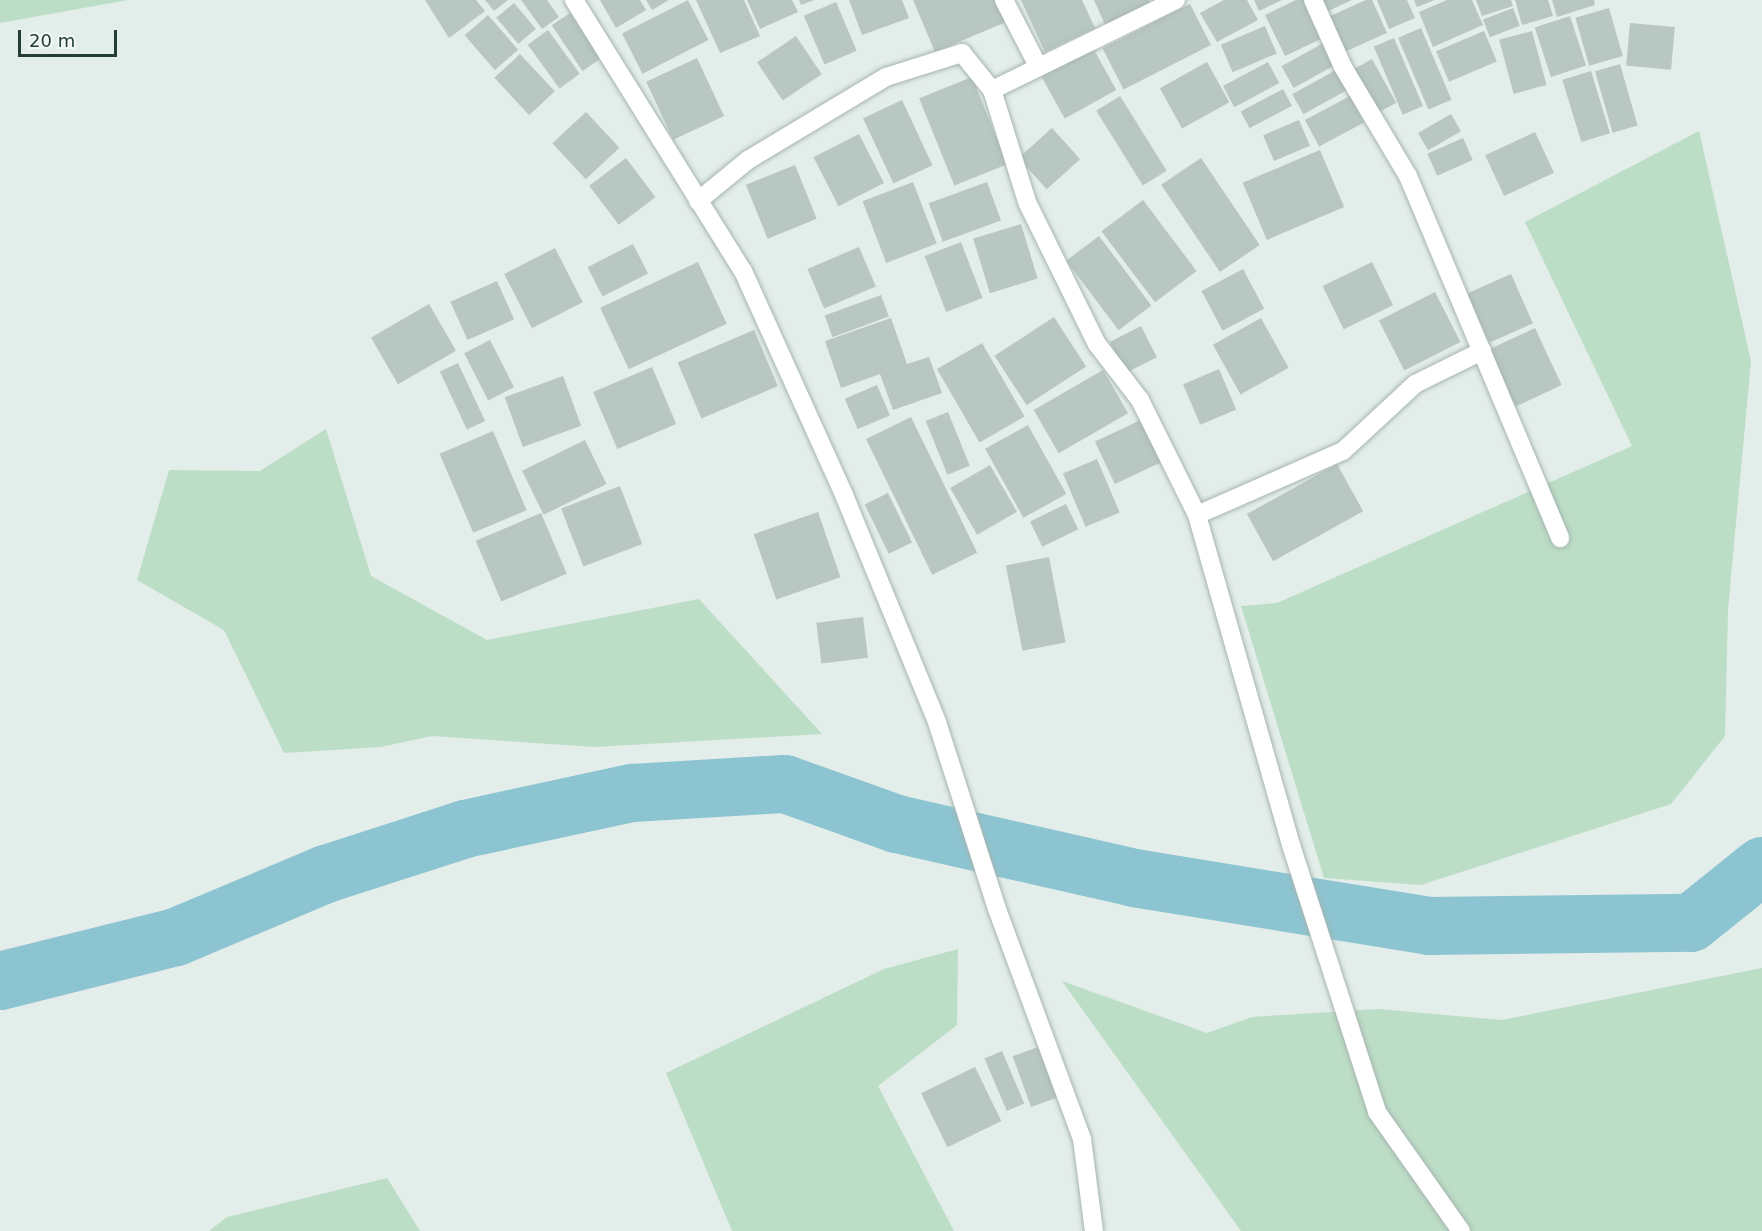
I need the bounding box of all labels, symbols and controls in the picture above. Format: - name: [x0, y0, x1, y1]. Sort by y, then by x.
- scale bar: [21, 18, 120, 56]
- text: 20 m: [29, 30, 75, 51]

